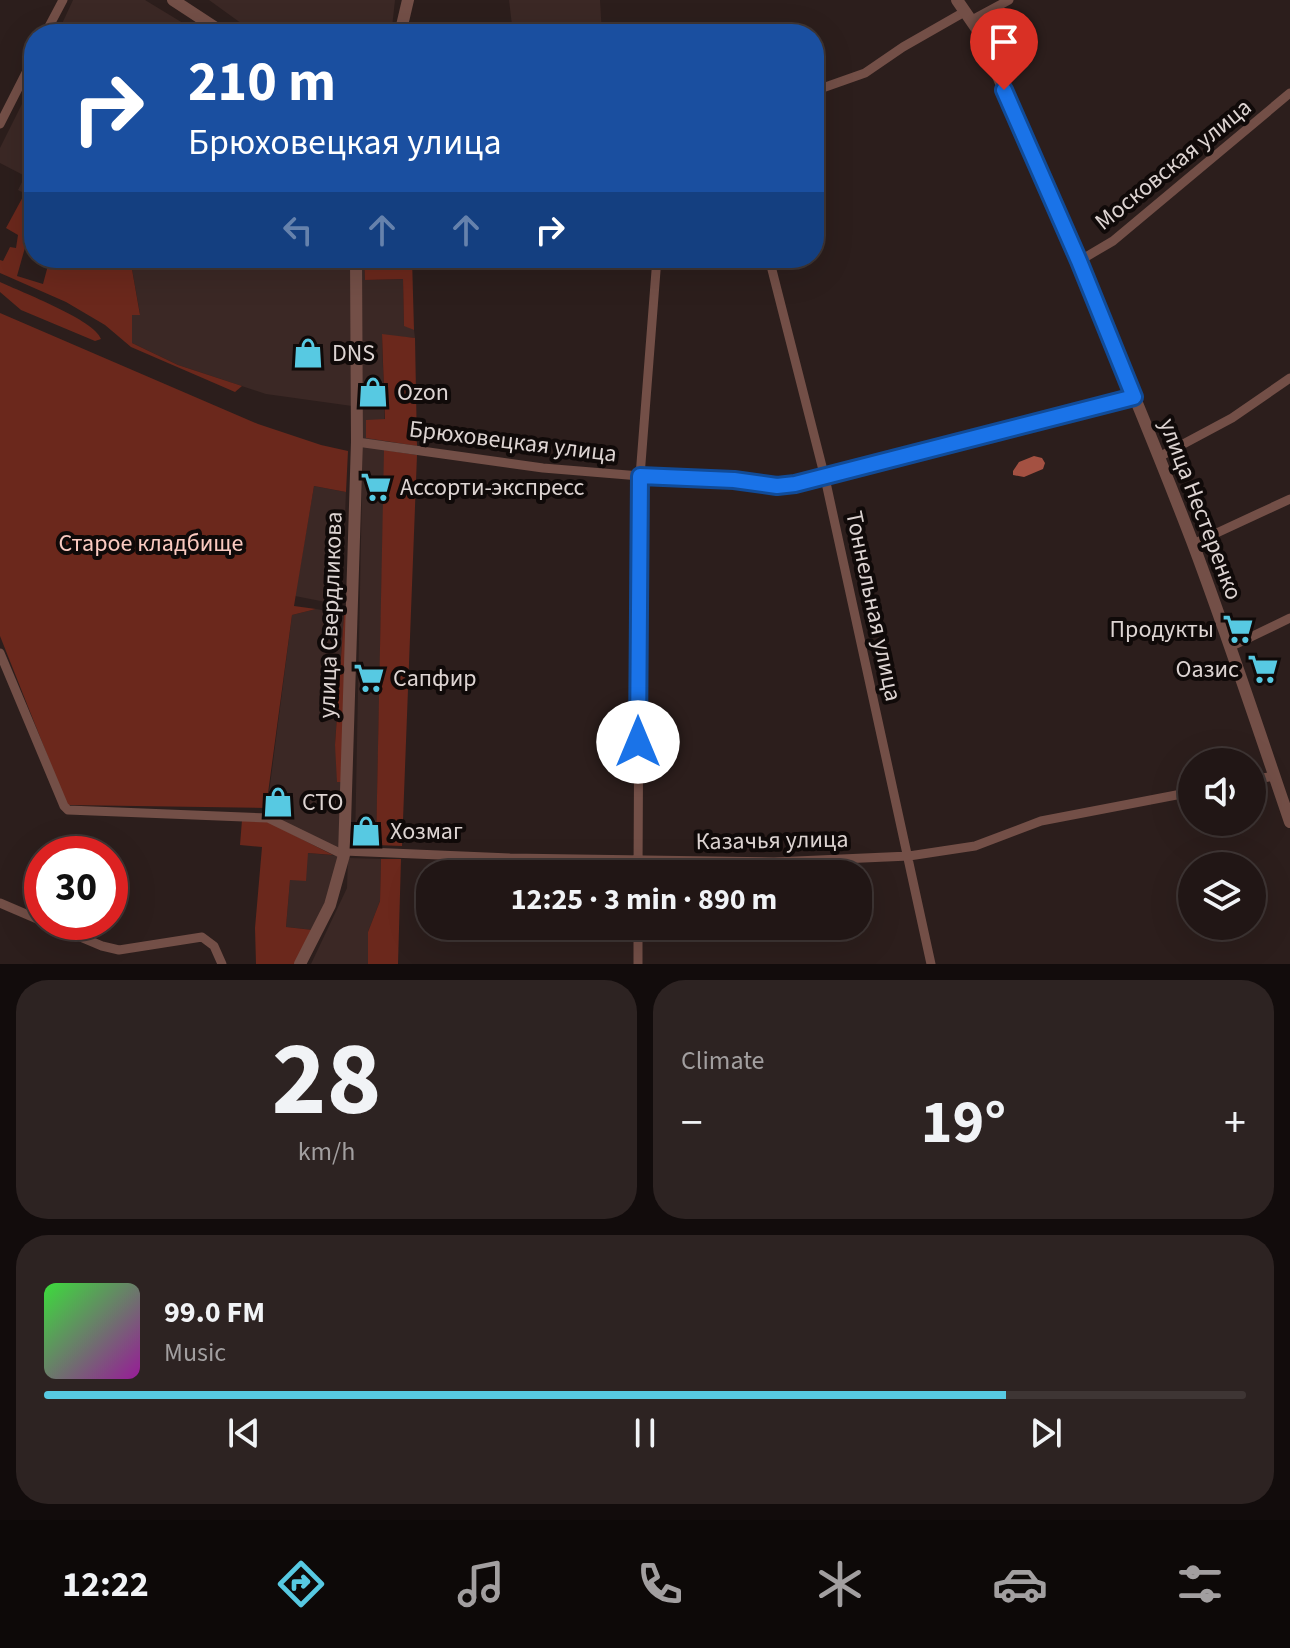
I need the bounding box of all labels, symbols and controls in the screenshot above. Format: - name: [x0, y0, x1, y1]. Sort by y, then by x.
- pin: [970, 8, 1038, 90]
- icon: arrive: [982, 20, 1026, 64]
- text: 210 m: [188, 43, 336, 122]
- icon: right: [56, 56, 160, 160]
- street label: Московская улица: [1087, 90, 1259, 239]
- text: Брюховецкая улица: [188, 117, 502, 168]
- icon: left: [276, 208, 320, 252]
- icon: ahead: [360, 208, 404, 252]
- icon: ahead: [444, 208, 488, 252]
- icon: right: [528, 208, 572, 252]
- shop icon: DNS: [291, 336, 325, 370]
- place label: DNS: [332, 336, 375, 371]
- shop icon: Ozon: [356, 375, 390, 409]
- place label: Ozon: [397, 375, 449, 410]
- street label: Брюховецкая улица: [407, 411, 619, 472]
- street label: улица Нестеренко: [1150, 413, 1251, 605]
- supermarket icon: Ассорти-экспресс: [359, 470, 393, 504]
- place label: Ассорти-экспресс: [400, 470, 585, 505]
- street label: Тоннельная улица: [836, 508, 911, 704]
- street label: улица Свердликова: [309, 511, 352, 719]
- park label: Старое кладбище: [58, 526, 244, 561]
- place label: Продукты: [1110, 612, 1214, 647]
- supermarket icon: Продукты: [1221, 612, 1255, 646]
- place label: Оазис: [1176, 652, 1239, 687]
- supermarket icon: Оазис: [1246, 652, 1280, 686]
- supermarket icon: Сапфир: [352, 661, 386, 695]
- place label: Сапфир: [393, 661, 477, 696]
- position arrow: [596, 700, 680, 784]
- map controls: [1178, 748, 1266, 940]
- button: sound: [1178, 748, 1266, 836]
- shop icon: СТО: [261, 785, 295, 819]
- place label: СТО: [302, 785, 344, 820]
- shop icon: Хозмаг: [349, 814, 383, 848]
- place label: Хозмаг: [390, 814, 463, 849]
- street label: Казачья улица: [695, 822, 849, 859]
- speed limit sign: 30: [24, 836, 128, 940]
- button: layers: [1178, 852, 1266, 940]
- text: 12:25 · 3 min · 890 m: [511, 878, 777, 921]
- text: 28: [272, 1007, 381, 1155]
- text: Climate: [681, 1042, 765, 1079]
- text: 19°: [921, 1081, 1006, 1166]
- text: −: [681, 1092, 703, 1155]
- text: +: [1224, 1092, 1246, 1155]
- text: km/h: [298, 1133, 355, 1170]
- text: 99.0 FM: [164, 1291, 265, 1334]
- text: Music: [164, 1334, 226, 1371]
- icon: previous: [222, 1411, 266, 1455]
- icon: pause: [623, 1411, 667, 1455]
- icon: next: [1024, 1411, 1068, 1455]
- icon: directions: [273, 1556, 329, 1612]
- icon: music: [453, 1556, 509, 1612]
- icon: phone: [632, 1556, 688, 1612]
- icon: climate: [812, 1556, 868, 1612]
- icon: car: [992, 1556, 1048, 1612]
- icon: filters: [1172, 1556, 1228, 1612]
- text: 12:22: [62, 1559, 149, 1610]

